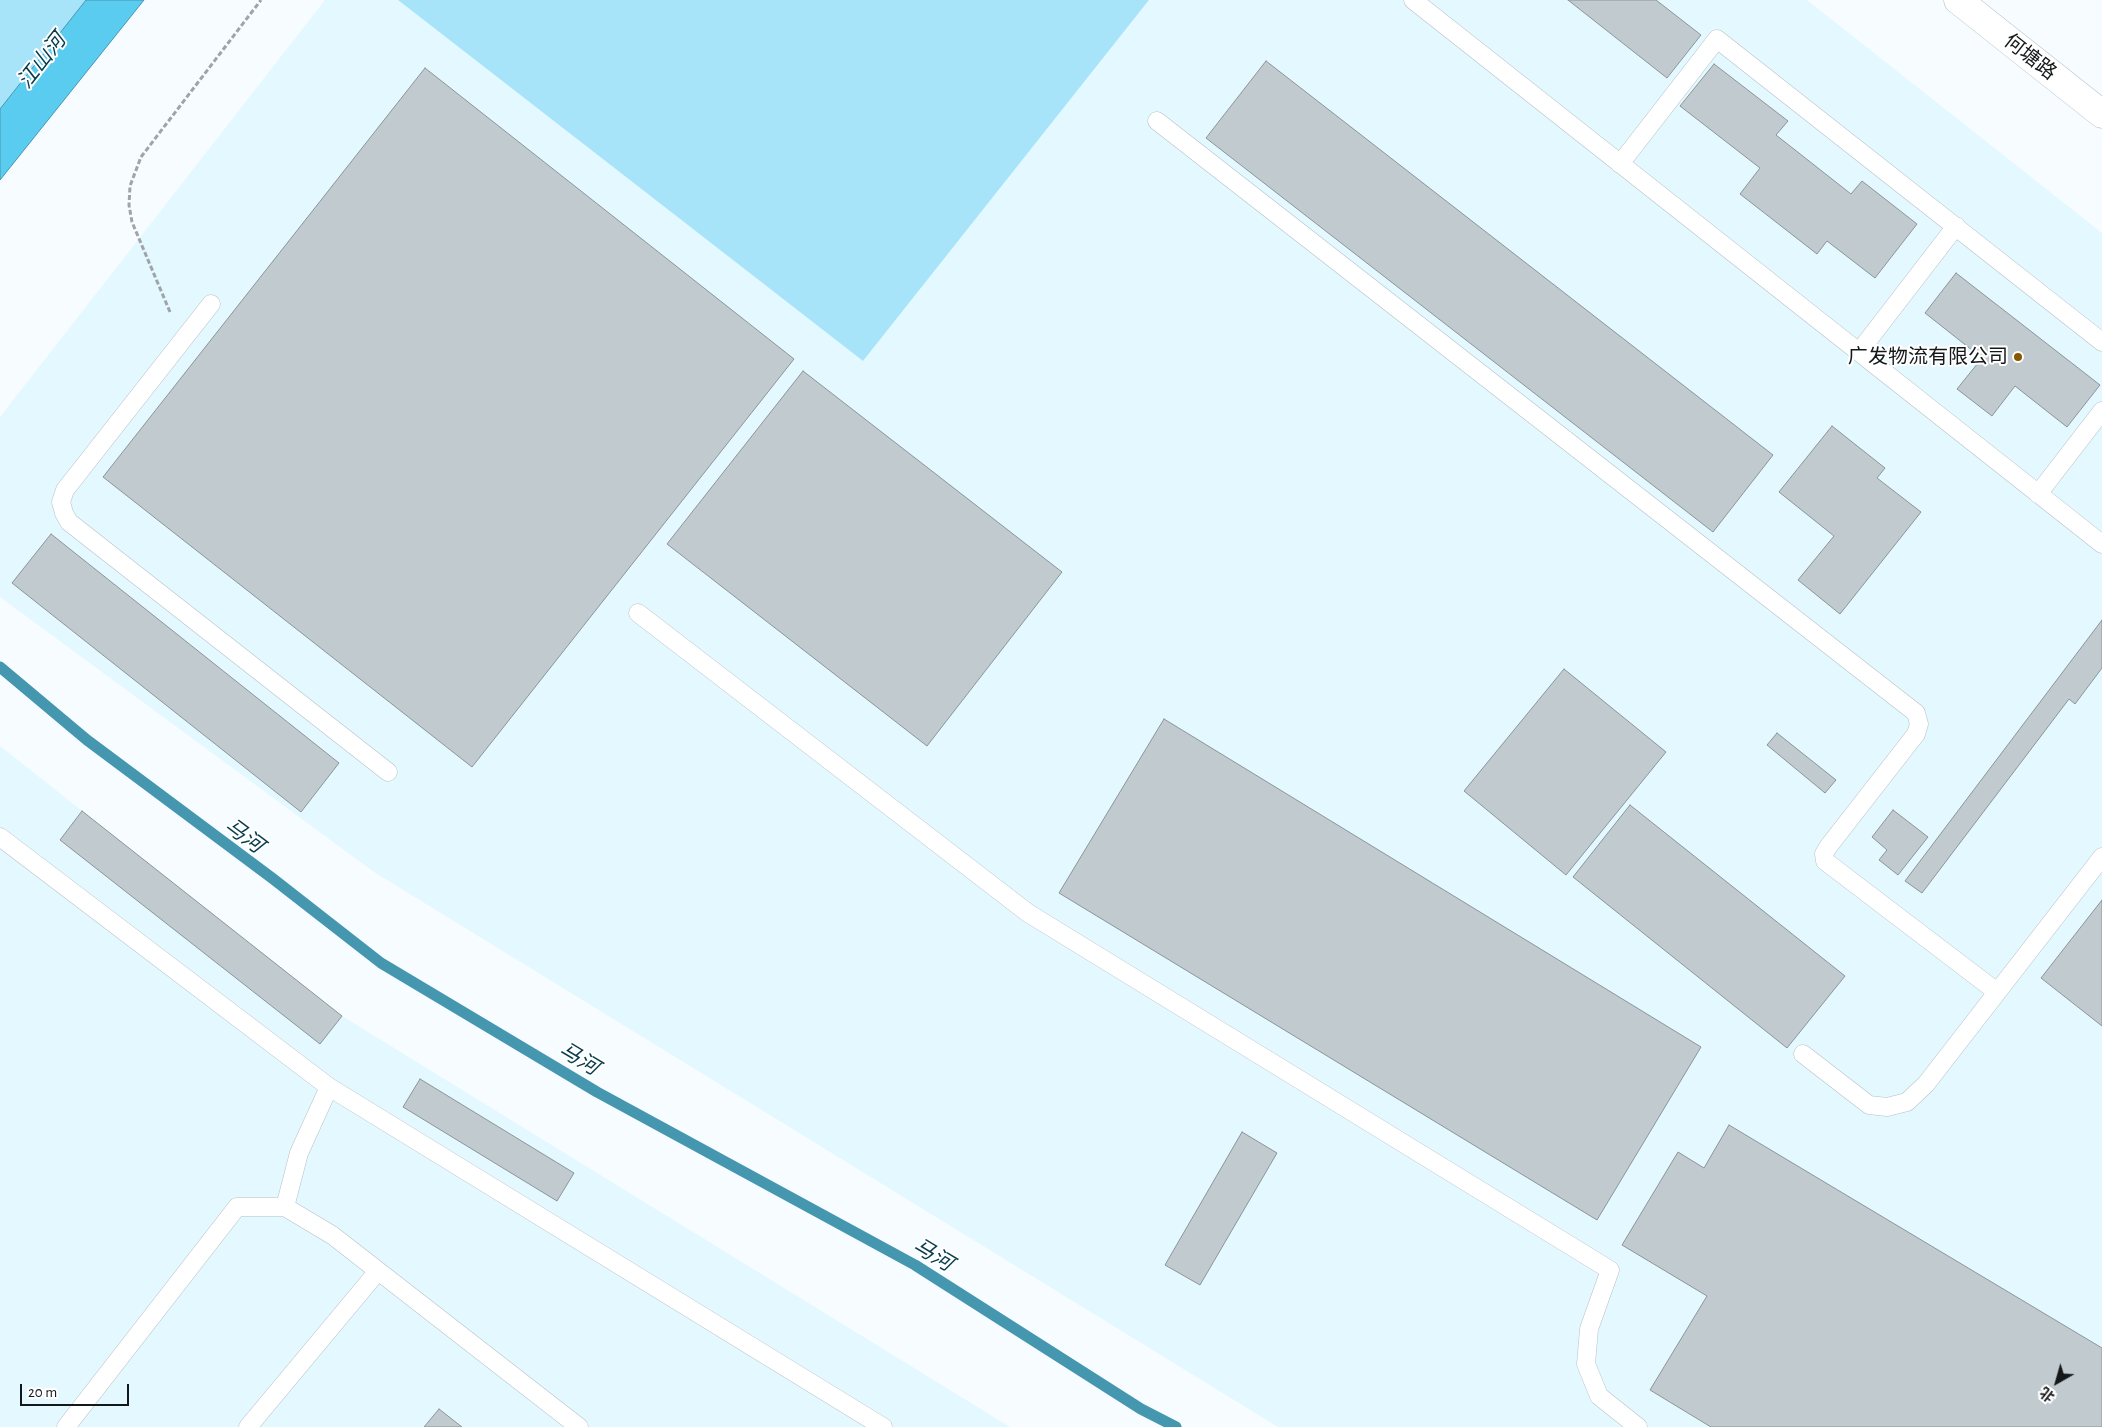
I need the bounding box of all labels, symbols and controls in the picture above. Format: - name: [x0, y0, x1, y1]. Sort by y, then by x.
- water label: 江山河: [13, 28, 71, 94]
- street label: 何塘路: [1999, 29, 2061, 85]
- place label: 广发物流有限公司: [1848, 345, 2008, 369]
- marker: 广发物流有限公司: [2012, 351, 2024, 363]
- water label: 马河: [220, 813, 268, 859]
- water label: 马河: [555, 1037, 603, 1081]
- water label: 马河: [909, 1233, 957, 1277]
- north arrow: [2032, 1357, 2082, 1407]
- scale bar: [22, 1374, 131, 1406]
- text: 北: [2038, 1384, 2058, 1404]
- text: 20 m: [28, 1385, 57, 1400]

